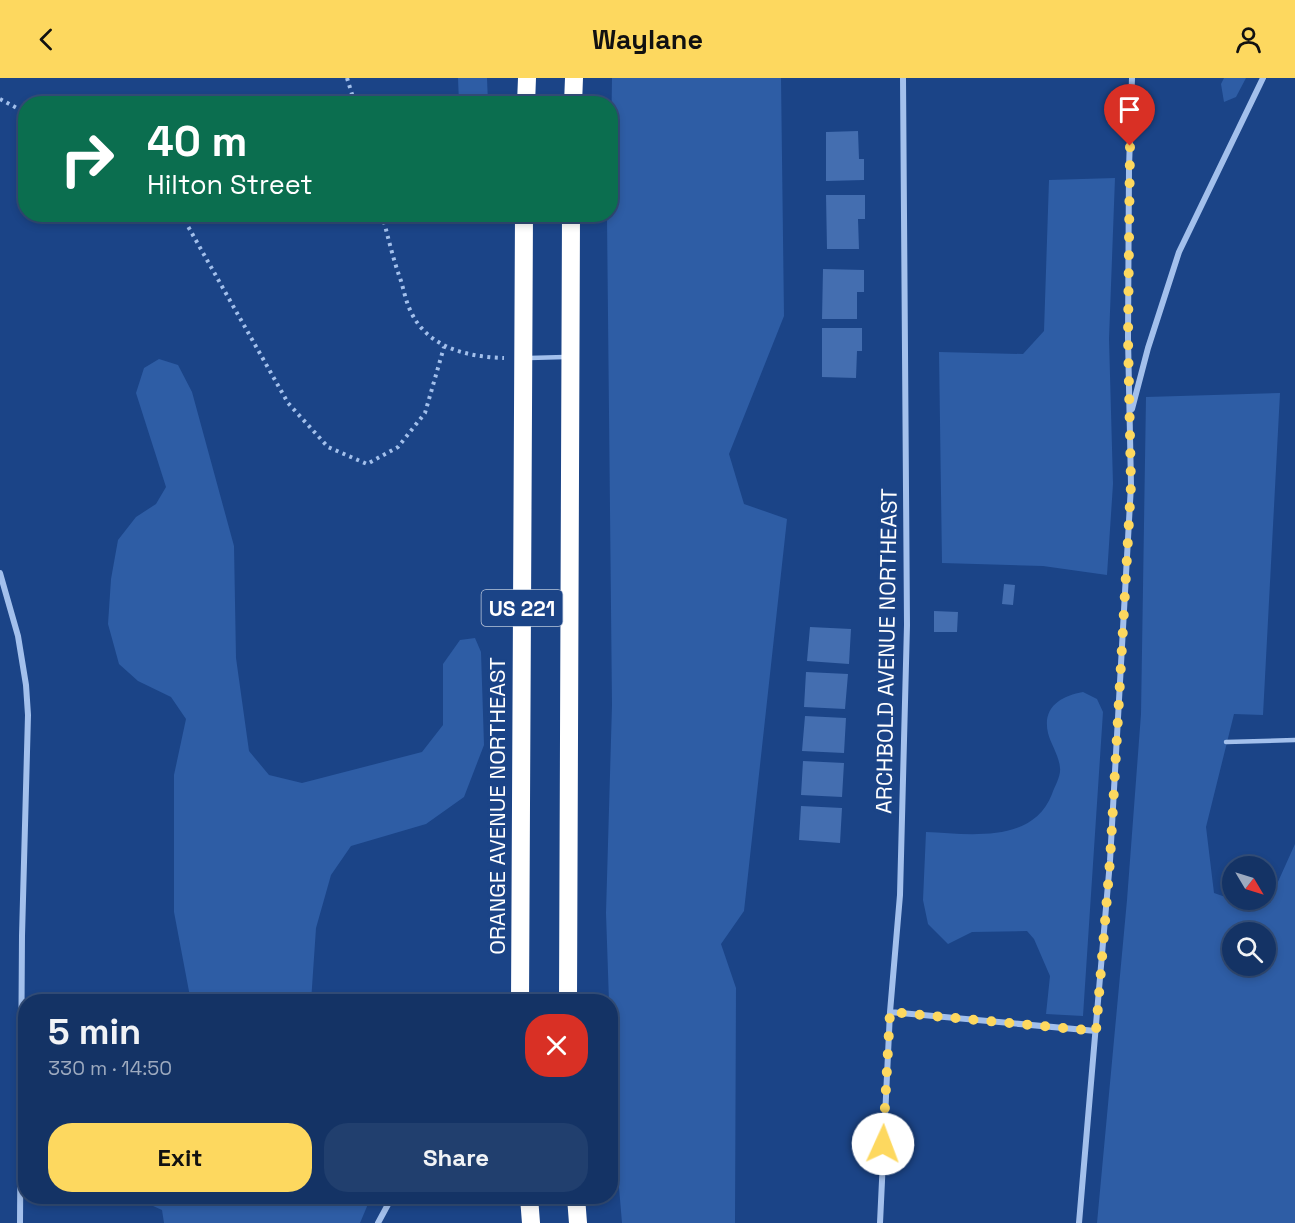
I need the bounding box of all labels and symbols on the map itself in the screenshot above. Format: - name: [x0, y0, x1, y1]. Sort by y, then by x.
- pin: [1104, 84, 1155, 146]
- street label: ARCHBOLD AVENUE NORTHEAST: [869, 488, 903, 814]
- road number: US 221: [482, 590, 562, 626]
- street label: ORANGE AVENUE NORTHEAST: [483, 657, 511, 955]
- north arrow: [1222, 856, 1276, 910]
- position arrow: [851, 1112, 915, 1176]

